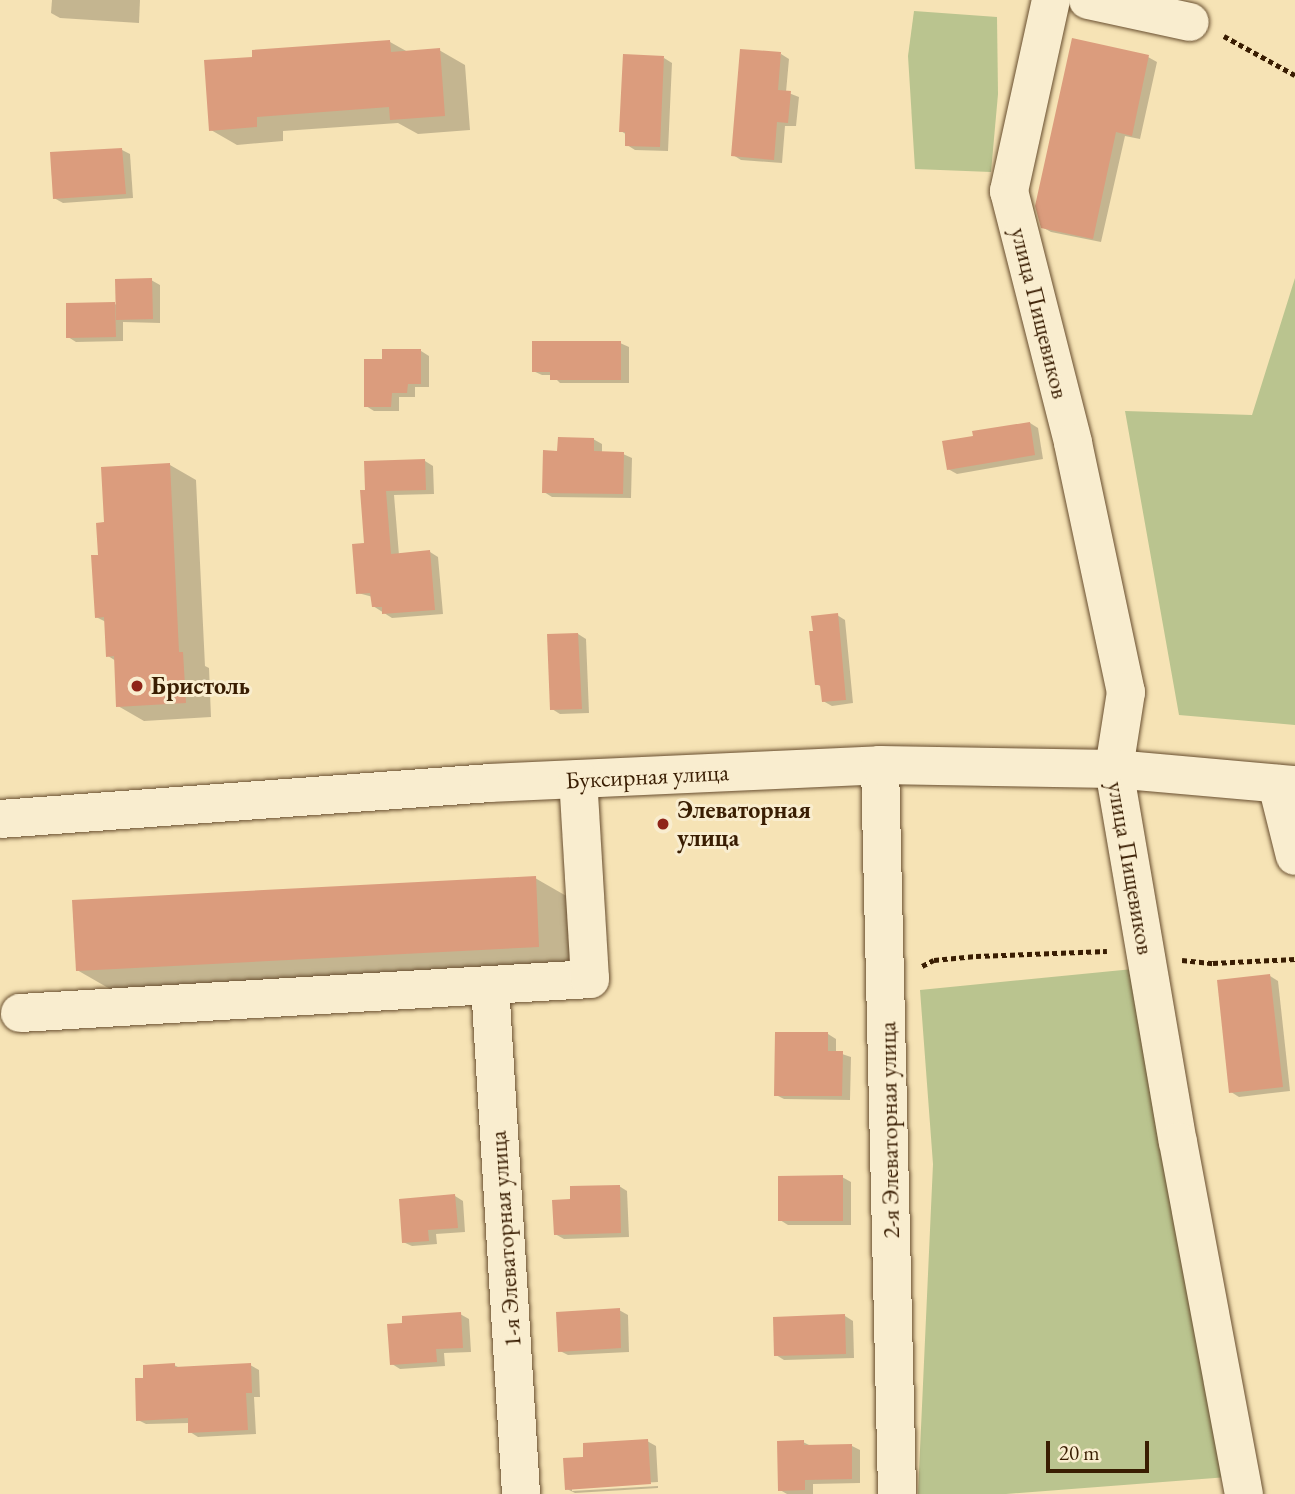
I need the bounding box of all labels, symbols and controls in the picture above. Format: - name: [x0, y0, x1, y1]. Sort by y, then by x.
- street label: улица Пищевиков: [1005, 224, 1075, 402]
- place label: Бристоль: [151, 672, 250, 700]
- marker: Бристоль: [129, 678, 145, 694]
- street label: Буксирная улица: [564, 757, 730, 795]
- street label: улица Пищевиков: [1102, 779, 1160, 957]
- place label: Элеваторная улица: [677, 796, 811, 852]
- marker: Элеваторная улица: [655, 816, 671, 832]
- street label: 2-я Элеваторная улица: [873, 1021, 905, 1239]
- street label: 1-я Элеваторная улица: [483, 1130, 527, 1348]
- scale bar: [1050, 1428, 1153, 1472]
- text: 20 m: [1059, 1439, 1100, 1466]

